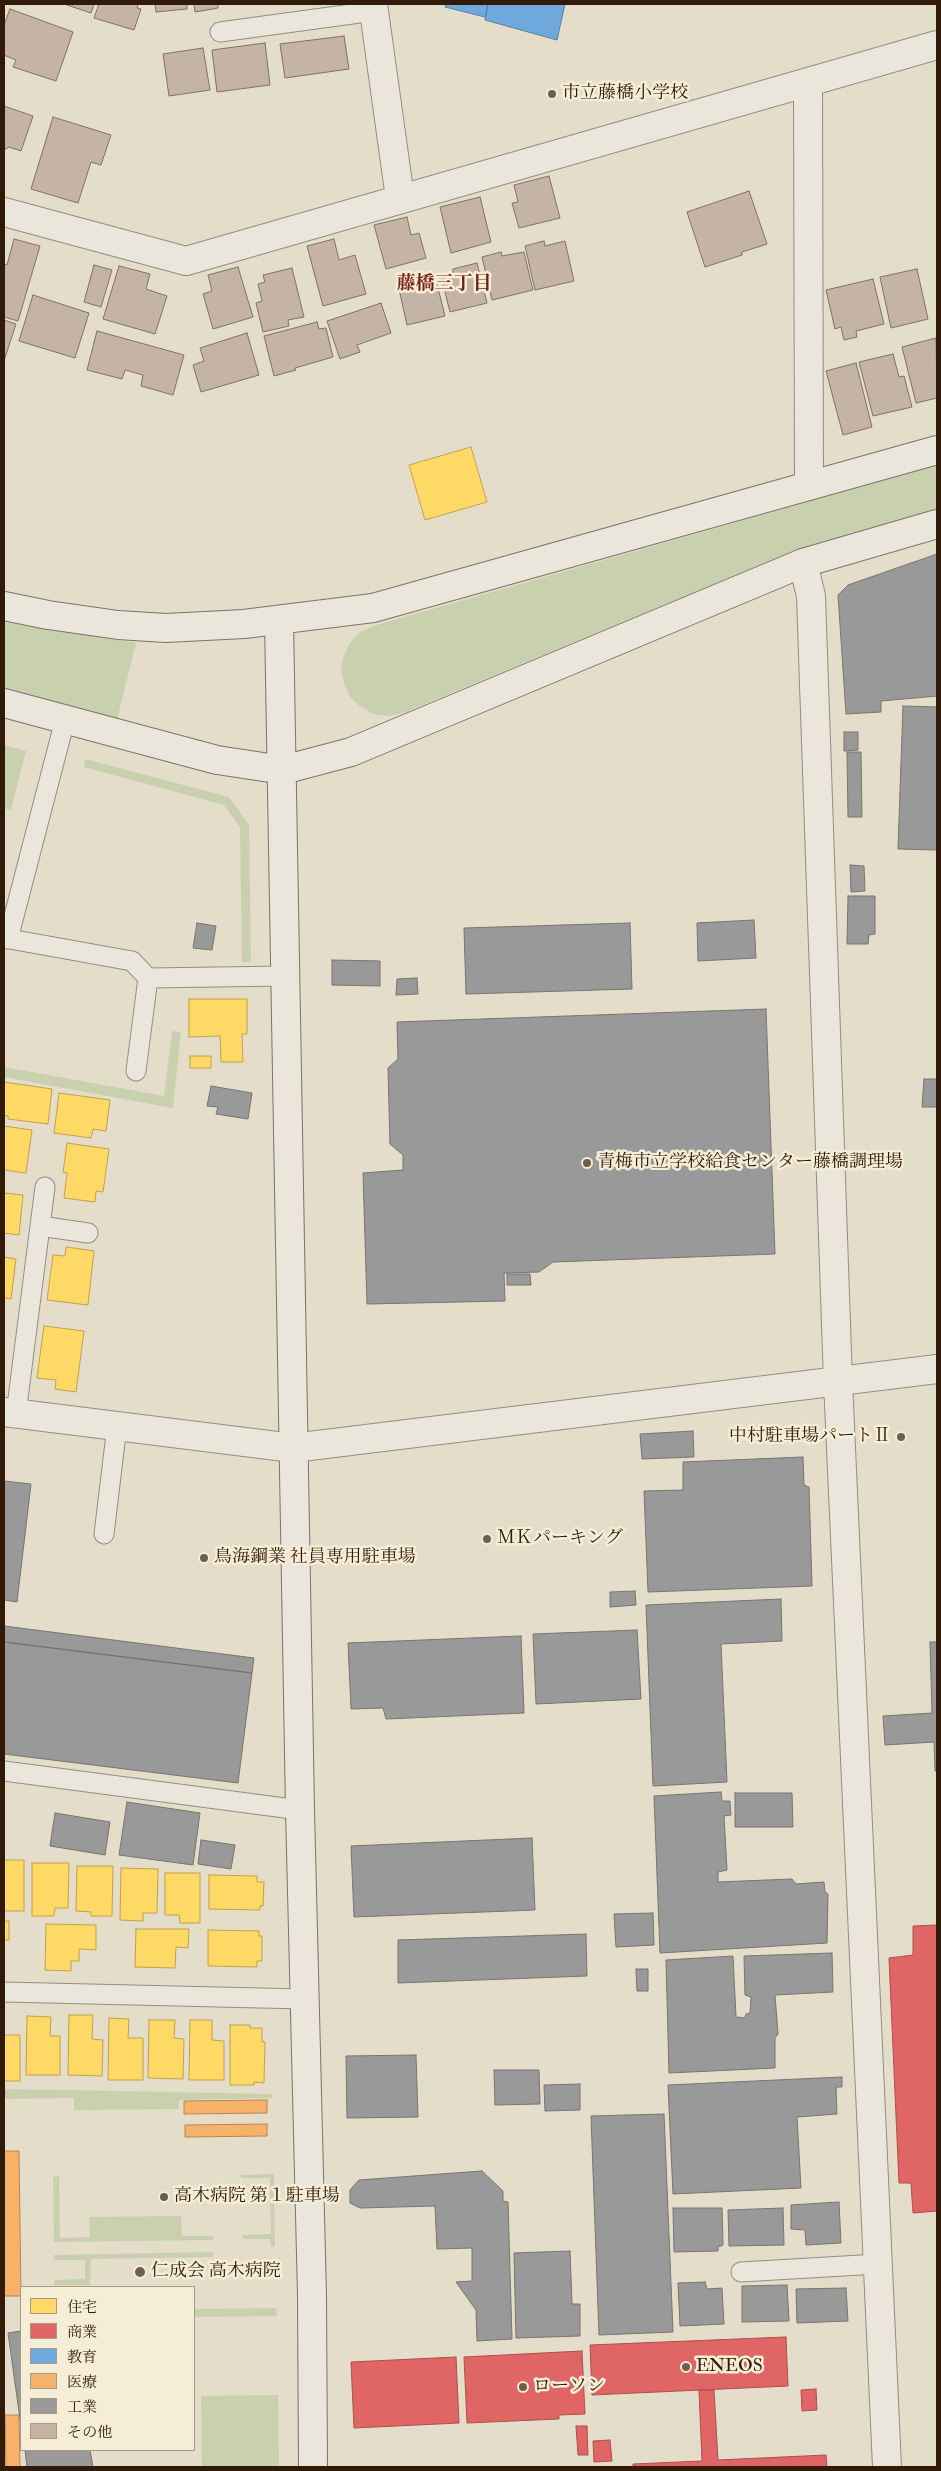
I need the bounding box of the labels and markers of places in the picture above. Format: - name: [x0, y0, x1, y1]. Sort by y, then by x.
- place label: 市立藤橋小学校: [562, 83, 688, 105]
- marker: 市立藤橋小学校: [546, 88, 558, 100]
- place label: 青梅市立学校給食センター藤橋調理場: [597, 1152, 903, 1174]
- marker: 青梅市立学校給食センター藤橋調理場: [581, 1157, 593, 1169]
- place label: 中村駐車場パートⅡ: [729, 1426, 891, 1448]
- marker: 中村駐車場パートⅡ: [895, 1431, 907, 1443]
- place label: ＭＫパーキング: [497, 1528, 623, 1550]
- marker: ＭＫパーキング: [481, 1533, 493, 1545]
- place label: 鳥海鋼業 社員専用駐車場: [214, 1547, 416, 1569]
- marker: 鳥海鋼業 社員専用駐車場: [198, 1552, 210, 1564]
- place label: 高木病院 第１駐車場: [174, 2186, 340, 2208]
- marker: 高木病院 第１駐車場: [158, 2191, 170, 2203]
- place label: 仁成会 高木病院: [151, 2261, 281, 2283]
- marker: 仁成会 高木病院: [133, 2265, 147, 2279]
- place label: ENEOS: [696, 2356, 763, 2378]
- marker: ENEOS: [680, 2361, 692, 2373]
- place label: ローソン: [533, 2376, 605, 2398]
- marker: ローソン: [517, 2381, 529, 2393]

